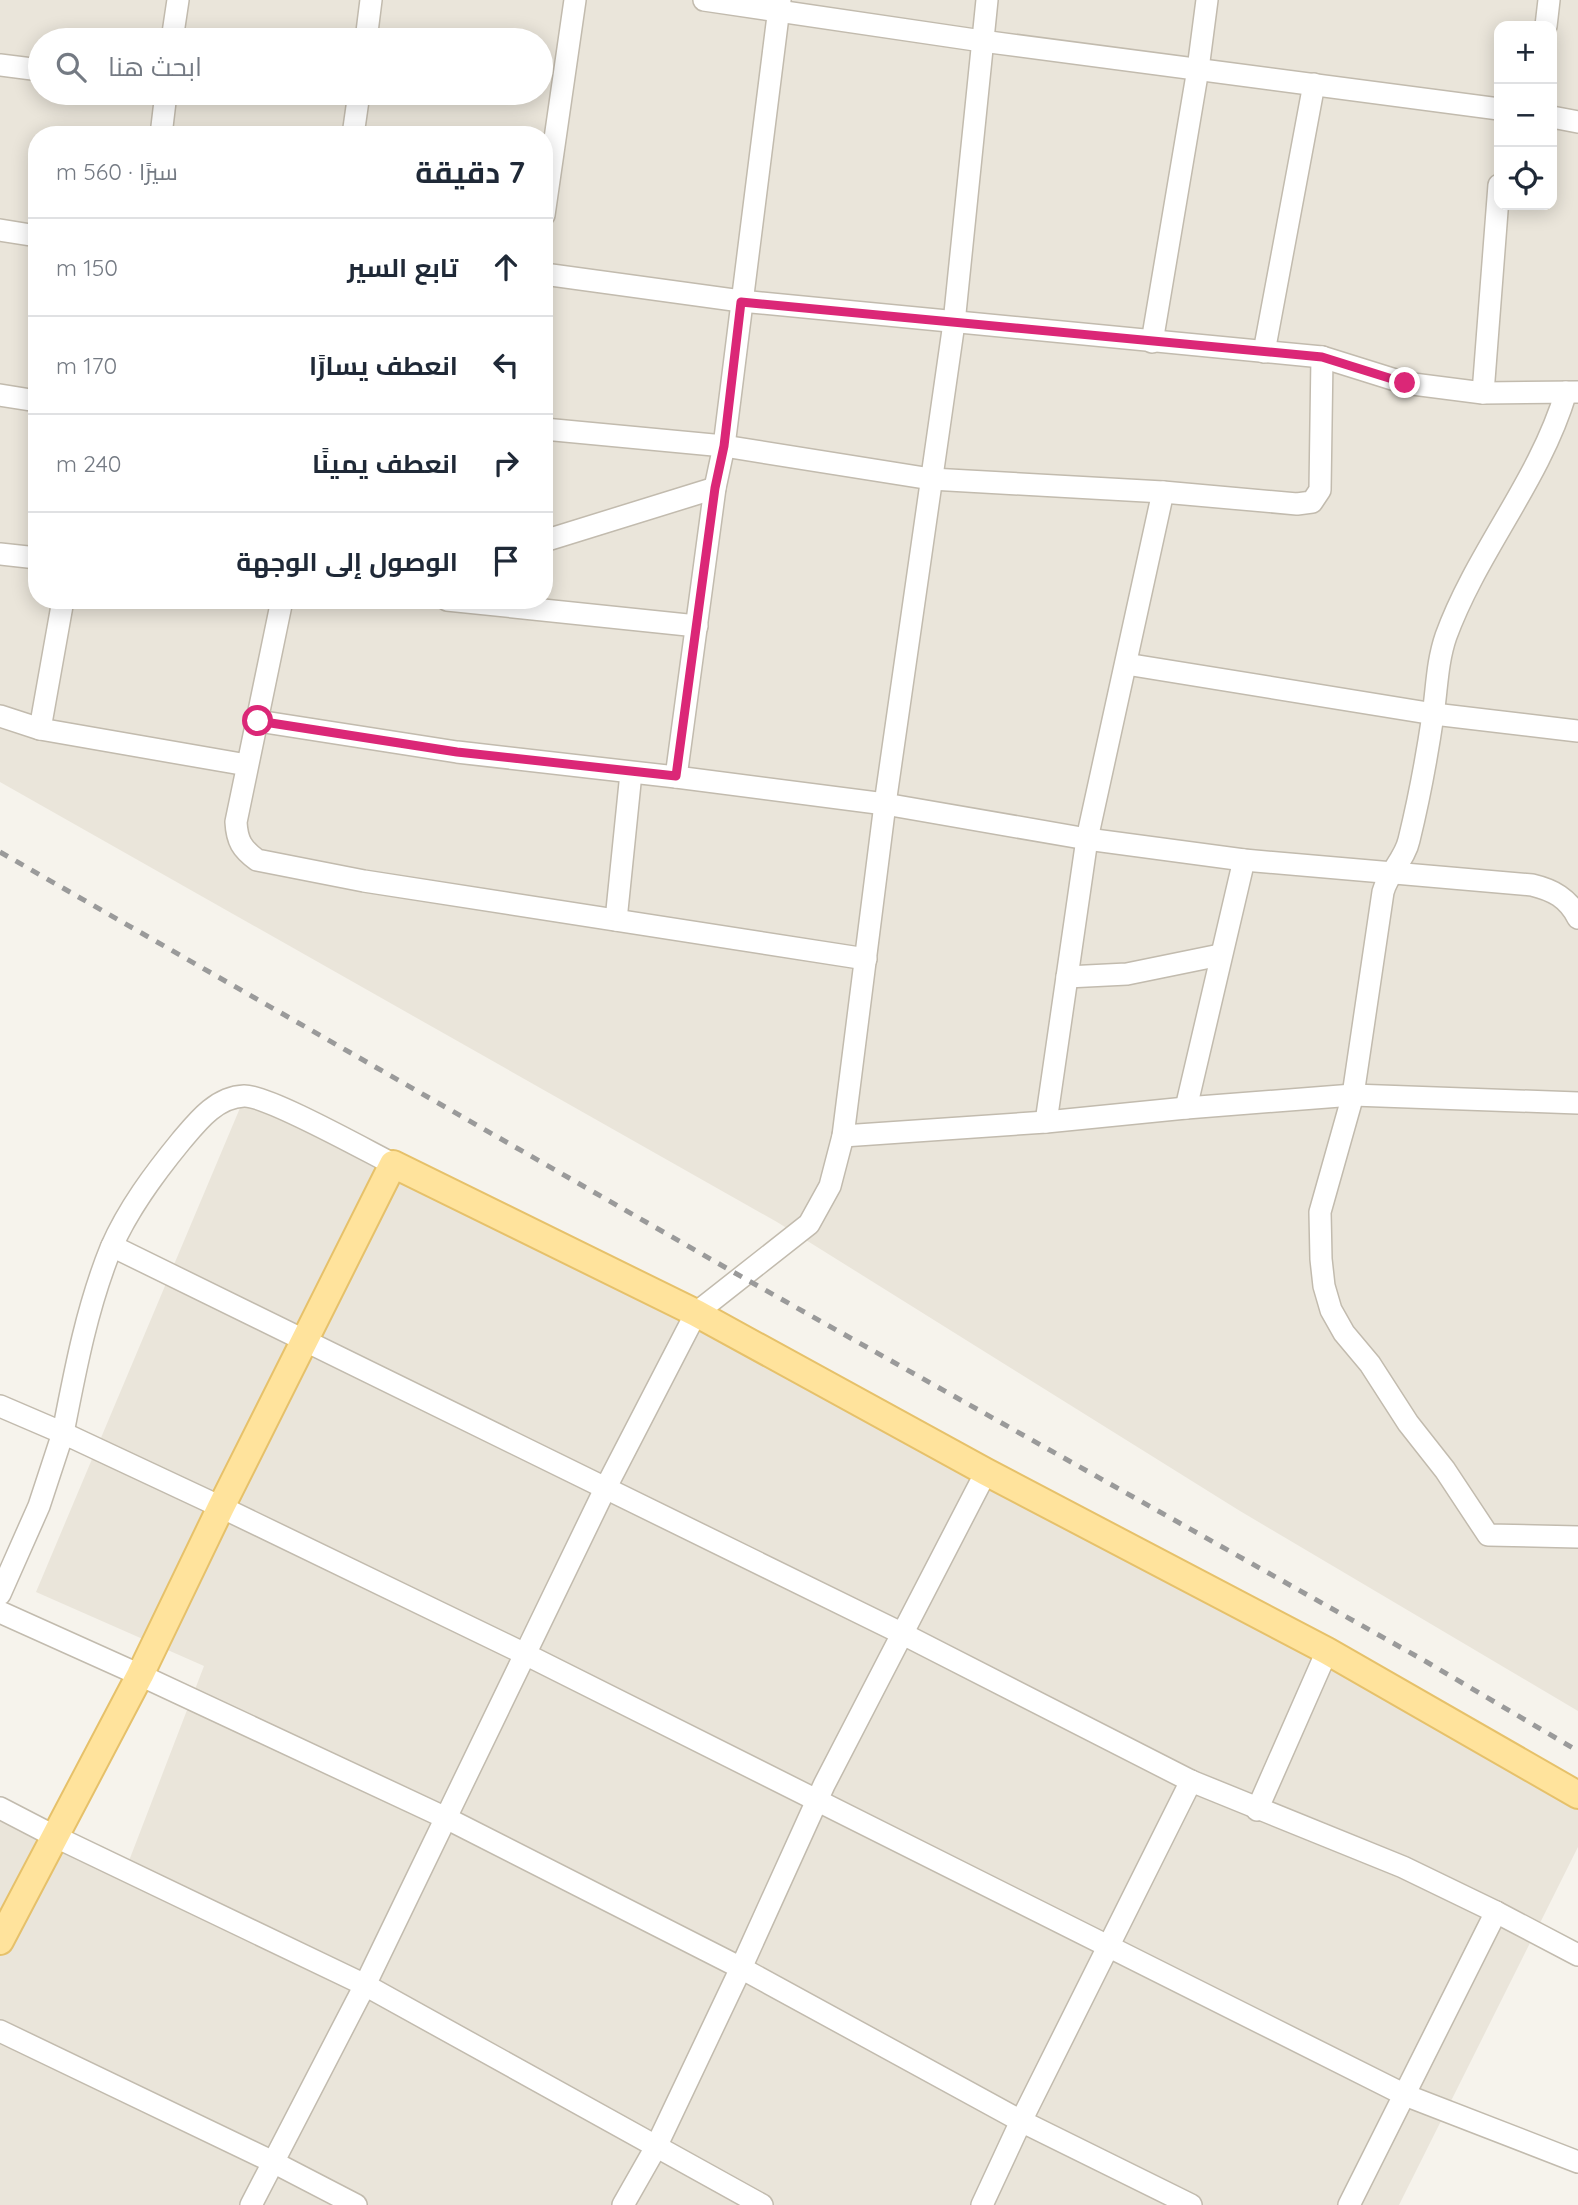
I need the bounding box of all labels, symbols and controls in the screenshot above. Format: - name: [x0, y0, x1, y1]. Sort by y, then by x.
- map controls: [1494, 21, 1557, 210]
- button: +: [1494, 21, 1557, 84]
- search box: [28, 28, 553, 105]
- icon: search: [52, 48, 90, 86]
- text: ابحث هنا: [108, 50, 202, 83]
- button: −: [1494, 84, 1557, 147]
- button: locate: [1494, 147, 1557, 210]
- text: 7 دقيقة: [415, 153, 525, 191]
- text: سيرًا · 560 m: [56, 157, 178, 186]
- icon: ahead: [487, 248, 525, 286]
- text: تابع السير: [347, 251, 458, 284]
- text: 150 m: [56, 253, 118, 282]
- icon: left: [487, 346, 525, 384]
- text: انعطف يسارًا: [309, 349, 458, 382]
- text: 170 m: [56, 351, 117, 380]
- route end: [1389, 367, 1420, 398]
- icon: right: [487, 444, 525, 482]
- text: انعطف يمينًا: [312, 447, 458, 480]
- text: 240 m: [56, 449, 121, 478]
- icon: arrive: [487, 542, 525, 580]
- text: الوصول إلى الوجهة: [236, 545, 458, 578]
- route start: [242, 705, 273, 736]

